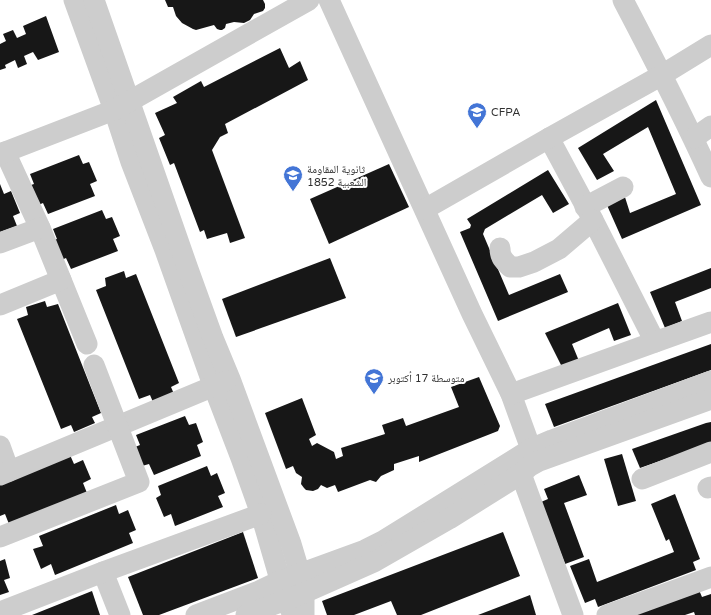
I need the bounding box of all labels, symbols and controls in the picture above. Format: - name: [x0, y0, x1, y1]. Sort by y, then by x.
- school or university icon: CFPA: [466, 101, 488, 129]
- place label: CFPA: [491, 106, 520, 119]
- place label: ثانوية المقاومة الشعبية 1852: [307, 163, 366, 189]
- school or university icon: ثانوية المقاومة الشعبية 1852: [282, 164, 304, 192]
- school or university icon: متوسطة 17 أكتوبر: [363, 367, 385, 395]
- place label: متوسطة 17 أكتوبر: [387, 371, 465, 385]

